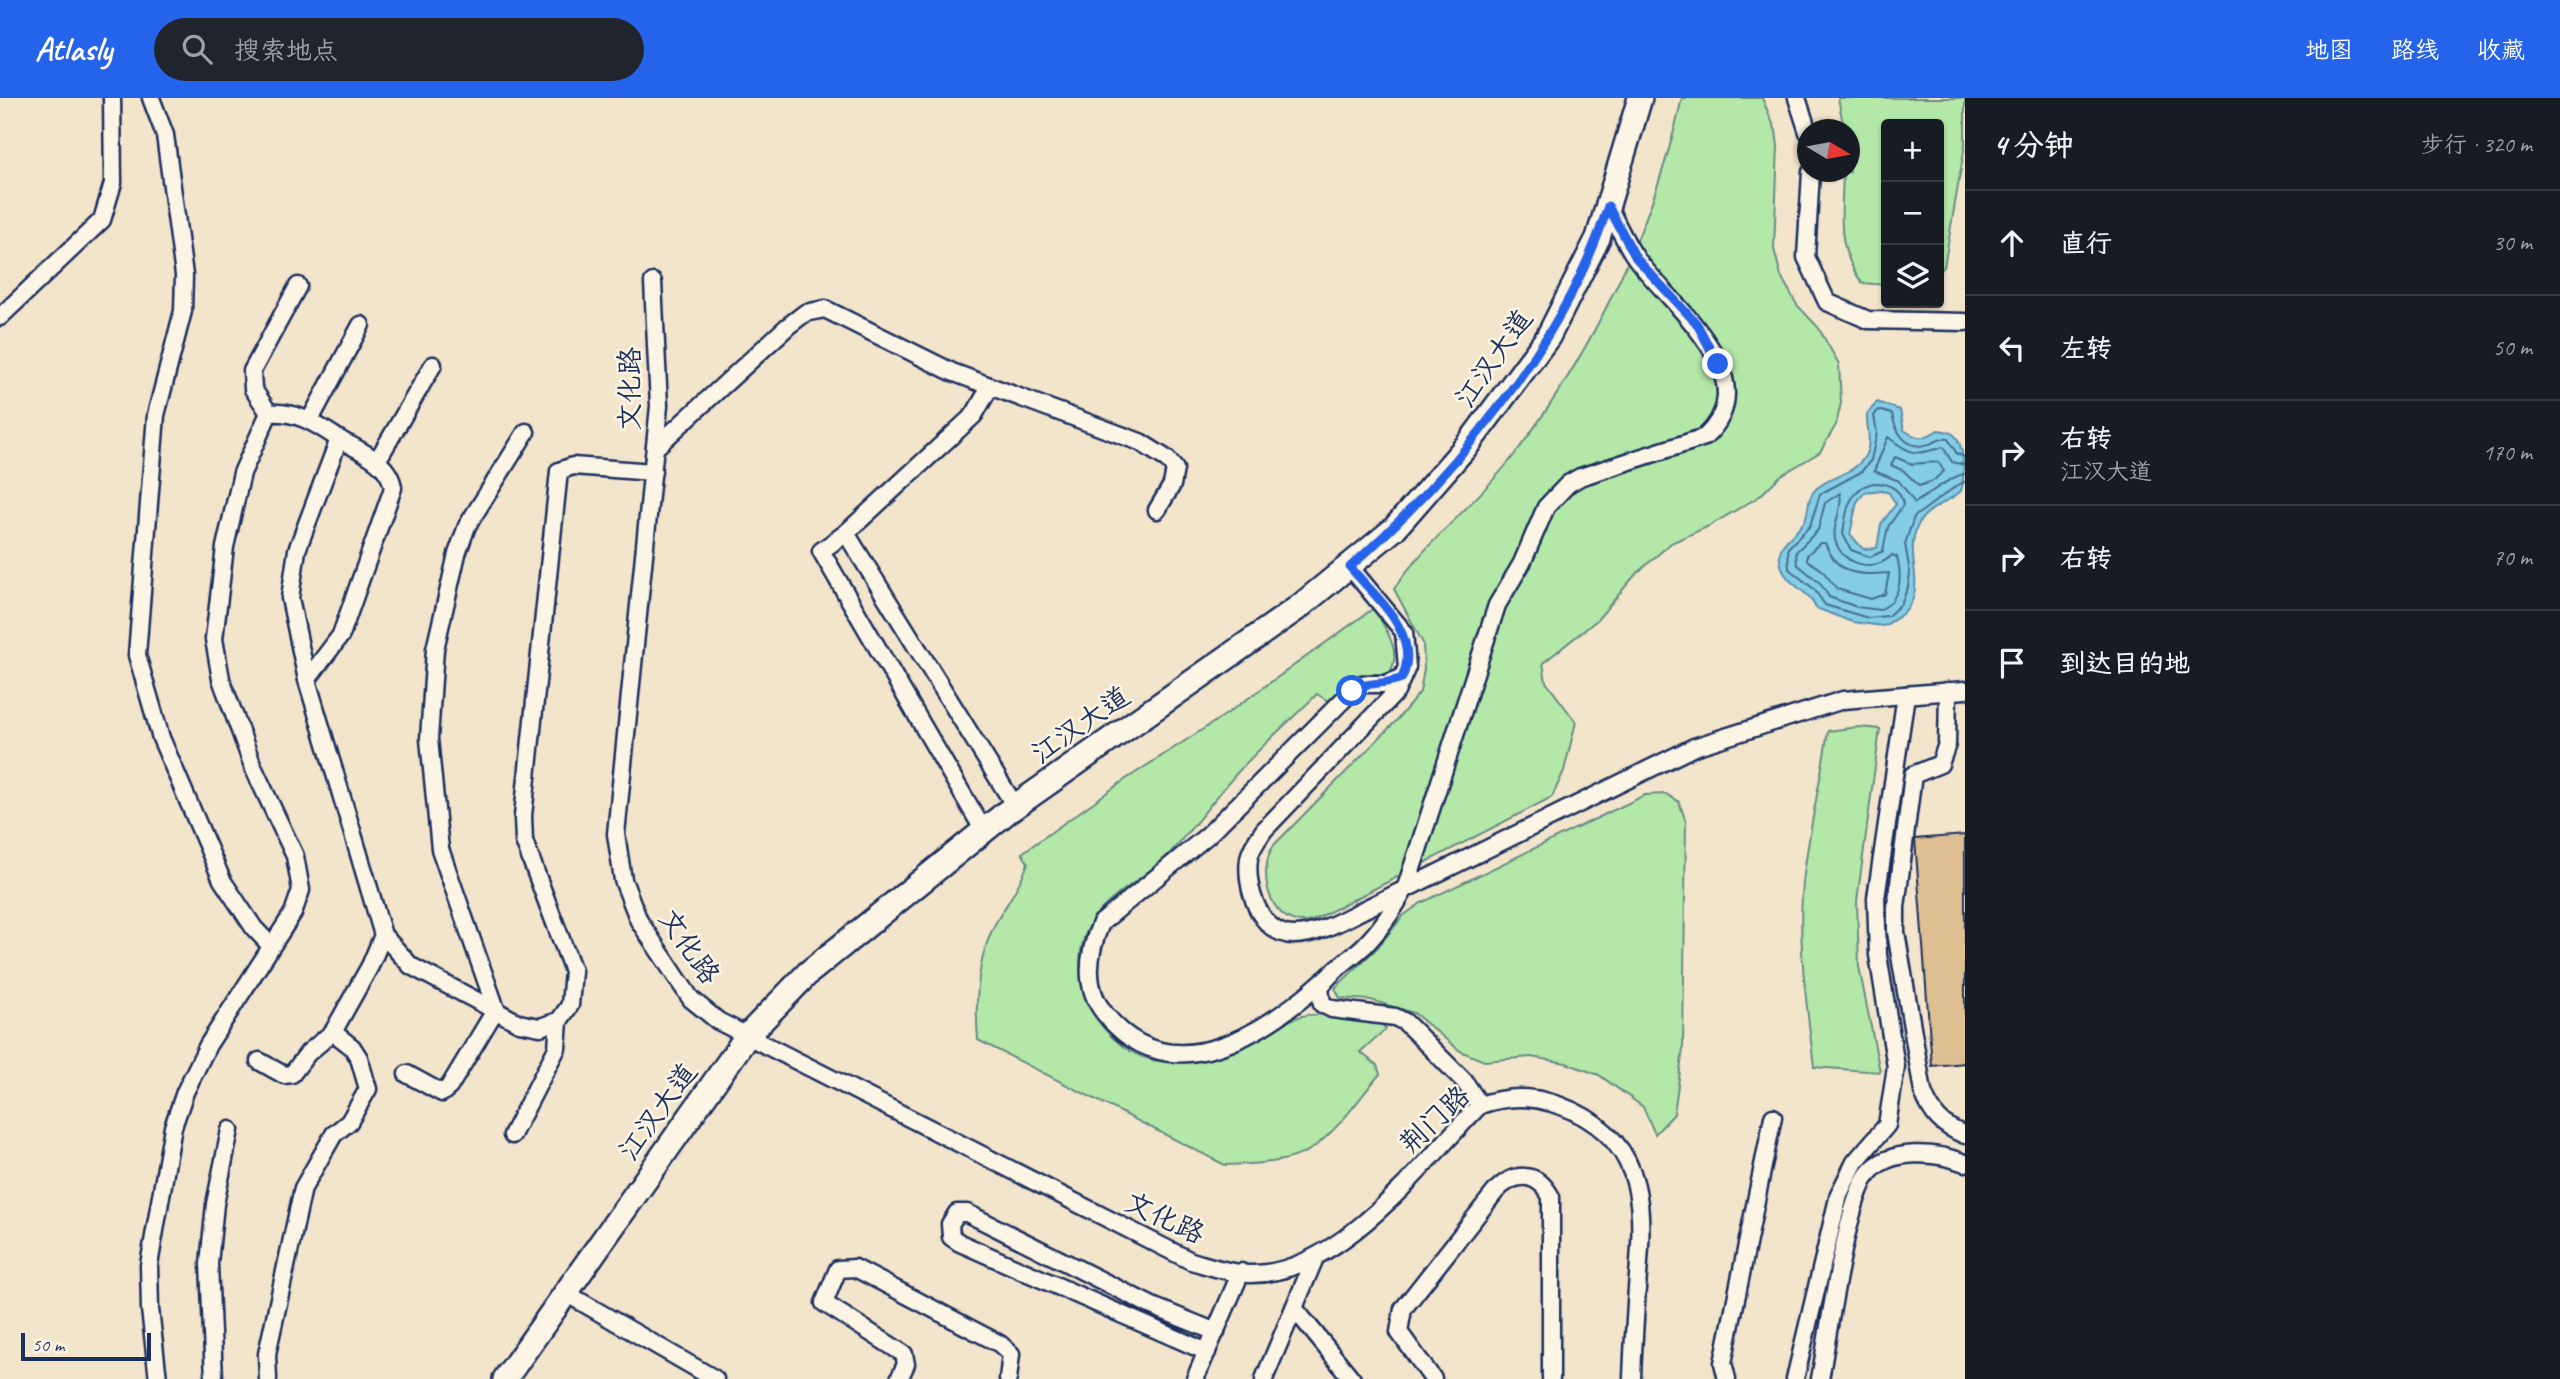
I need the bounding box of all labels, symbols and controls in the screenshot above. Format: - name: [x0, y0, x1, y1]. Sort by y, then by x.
- search box: [154, 18, 644, 81]
- text: Atlasly: [35, 28, 112, 70]
- icon: search: [178, 30, 216, 68]
- text: 搜索地点: [234, 34, 338, 67]
- text: 地图: [2305, 35, 2353, 65]
- text: 路线: [2391, 35, 2439, 65]
- text: 收藏: [2477, 35, 2525, 65]
- north arrow: [1797, 119, 1860, 182]
- map controls: [1881, 119, 1944, 308]
- button: +: [1881, 119, 1944, 182]
- text: 4 分钟: [1993, 126, 2074, 164]
- text: 步行 · 320 m: [2421, 130, 2532, 159]
- button: −: [1881, 182, 1944, 245]
- icon: ahead: [1993, 224, 2031, 262]
- text: 直行: [2060, 227, 2112, 260]
- text: 30 m: [2493, 228, 2532, 257]
- button: layers: [1881, 245, 1944, 308]
- street label: 江汉大道: [1447, 302, 1540, 414]
- icon: left: [1993, 329, 2031, 367]
- text: 左转: [2060, 332, 2112, 365]
- text: 50 m: [2493, 333, 2532, 362]
- street label: 文化路: [612, 347, 647, 431]
- route end: [1702, 348, 1733, 379]
- text: 右转: [2060, 422, 2112, 455]
- icon: right: [1993, 434, 2031, 472]
- text: 170 m: [2483, 438, 2532, 467]
- text: 江汉大道: [2060, 457, 2152, 486]
- icon: right: [1993, 539, 2031, 577]
- text: 右转: [2060, 542, 2112, 575]
- text: 70 m: [2493, 543, 2532, 572]
- icon: arrive: [1993, 644, 2031, 682]
- text: 到达目的地: [2060, 647, 2190, 680]
- route start: [1336, 675, 1367, 706]
- street label: 江汉大道: [1024, 678, 1136, 771]
- street label: 文化路: [651, 902, 728, 991]
- street label: 江汉大道: [610, 1056, 704, 1167]
- street label: 荆门路: [1392, 1078, 1477, 1161]
- street label: 文化路: [1119, 1184, 1210, 1251]
- scale bar: [21, 1330, 150, 1362]
- text: 50 m: [32, 1333, 64, 1357]

